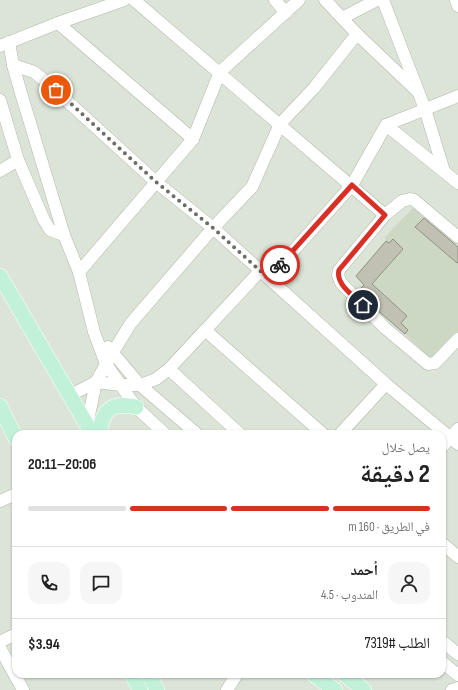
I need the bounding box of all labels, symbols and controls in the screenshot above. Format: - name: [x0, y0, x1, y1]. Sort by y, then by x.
- pin: [39, 73, 73, 107]
- icon: bag: [45, 79, 67, 101]
- courier: [260, 245, 300, 285]
- icon: bike: [269, 254, 291, 276]
- pin: [346, 288, 380, 322]
- icon: home: [352, 294, 374, 316]
- text: يصل خلال: [382, 440, 430, 456]
- text: 20:06–20:11: [28, 455, 96, 474]
- text: 2 دقيقة: [360, 459, 430, 490]
- text: في الطريق · 160 m: [348, 519, 430, 535]
- text: أحمد: [351, 561, 378, 580]
- button: phone: [28, 562, 70, 604]
- button: chat: [80, 562, 122, 604]
- button: person: [388, 562, 430, 604]
- text: المندوب · 4.5: [321, 587, 378, 603]
- text: الطلب #7319: [364, 634, 430, 653]
- text: $3.94: [28, 635, 60, 654]

